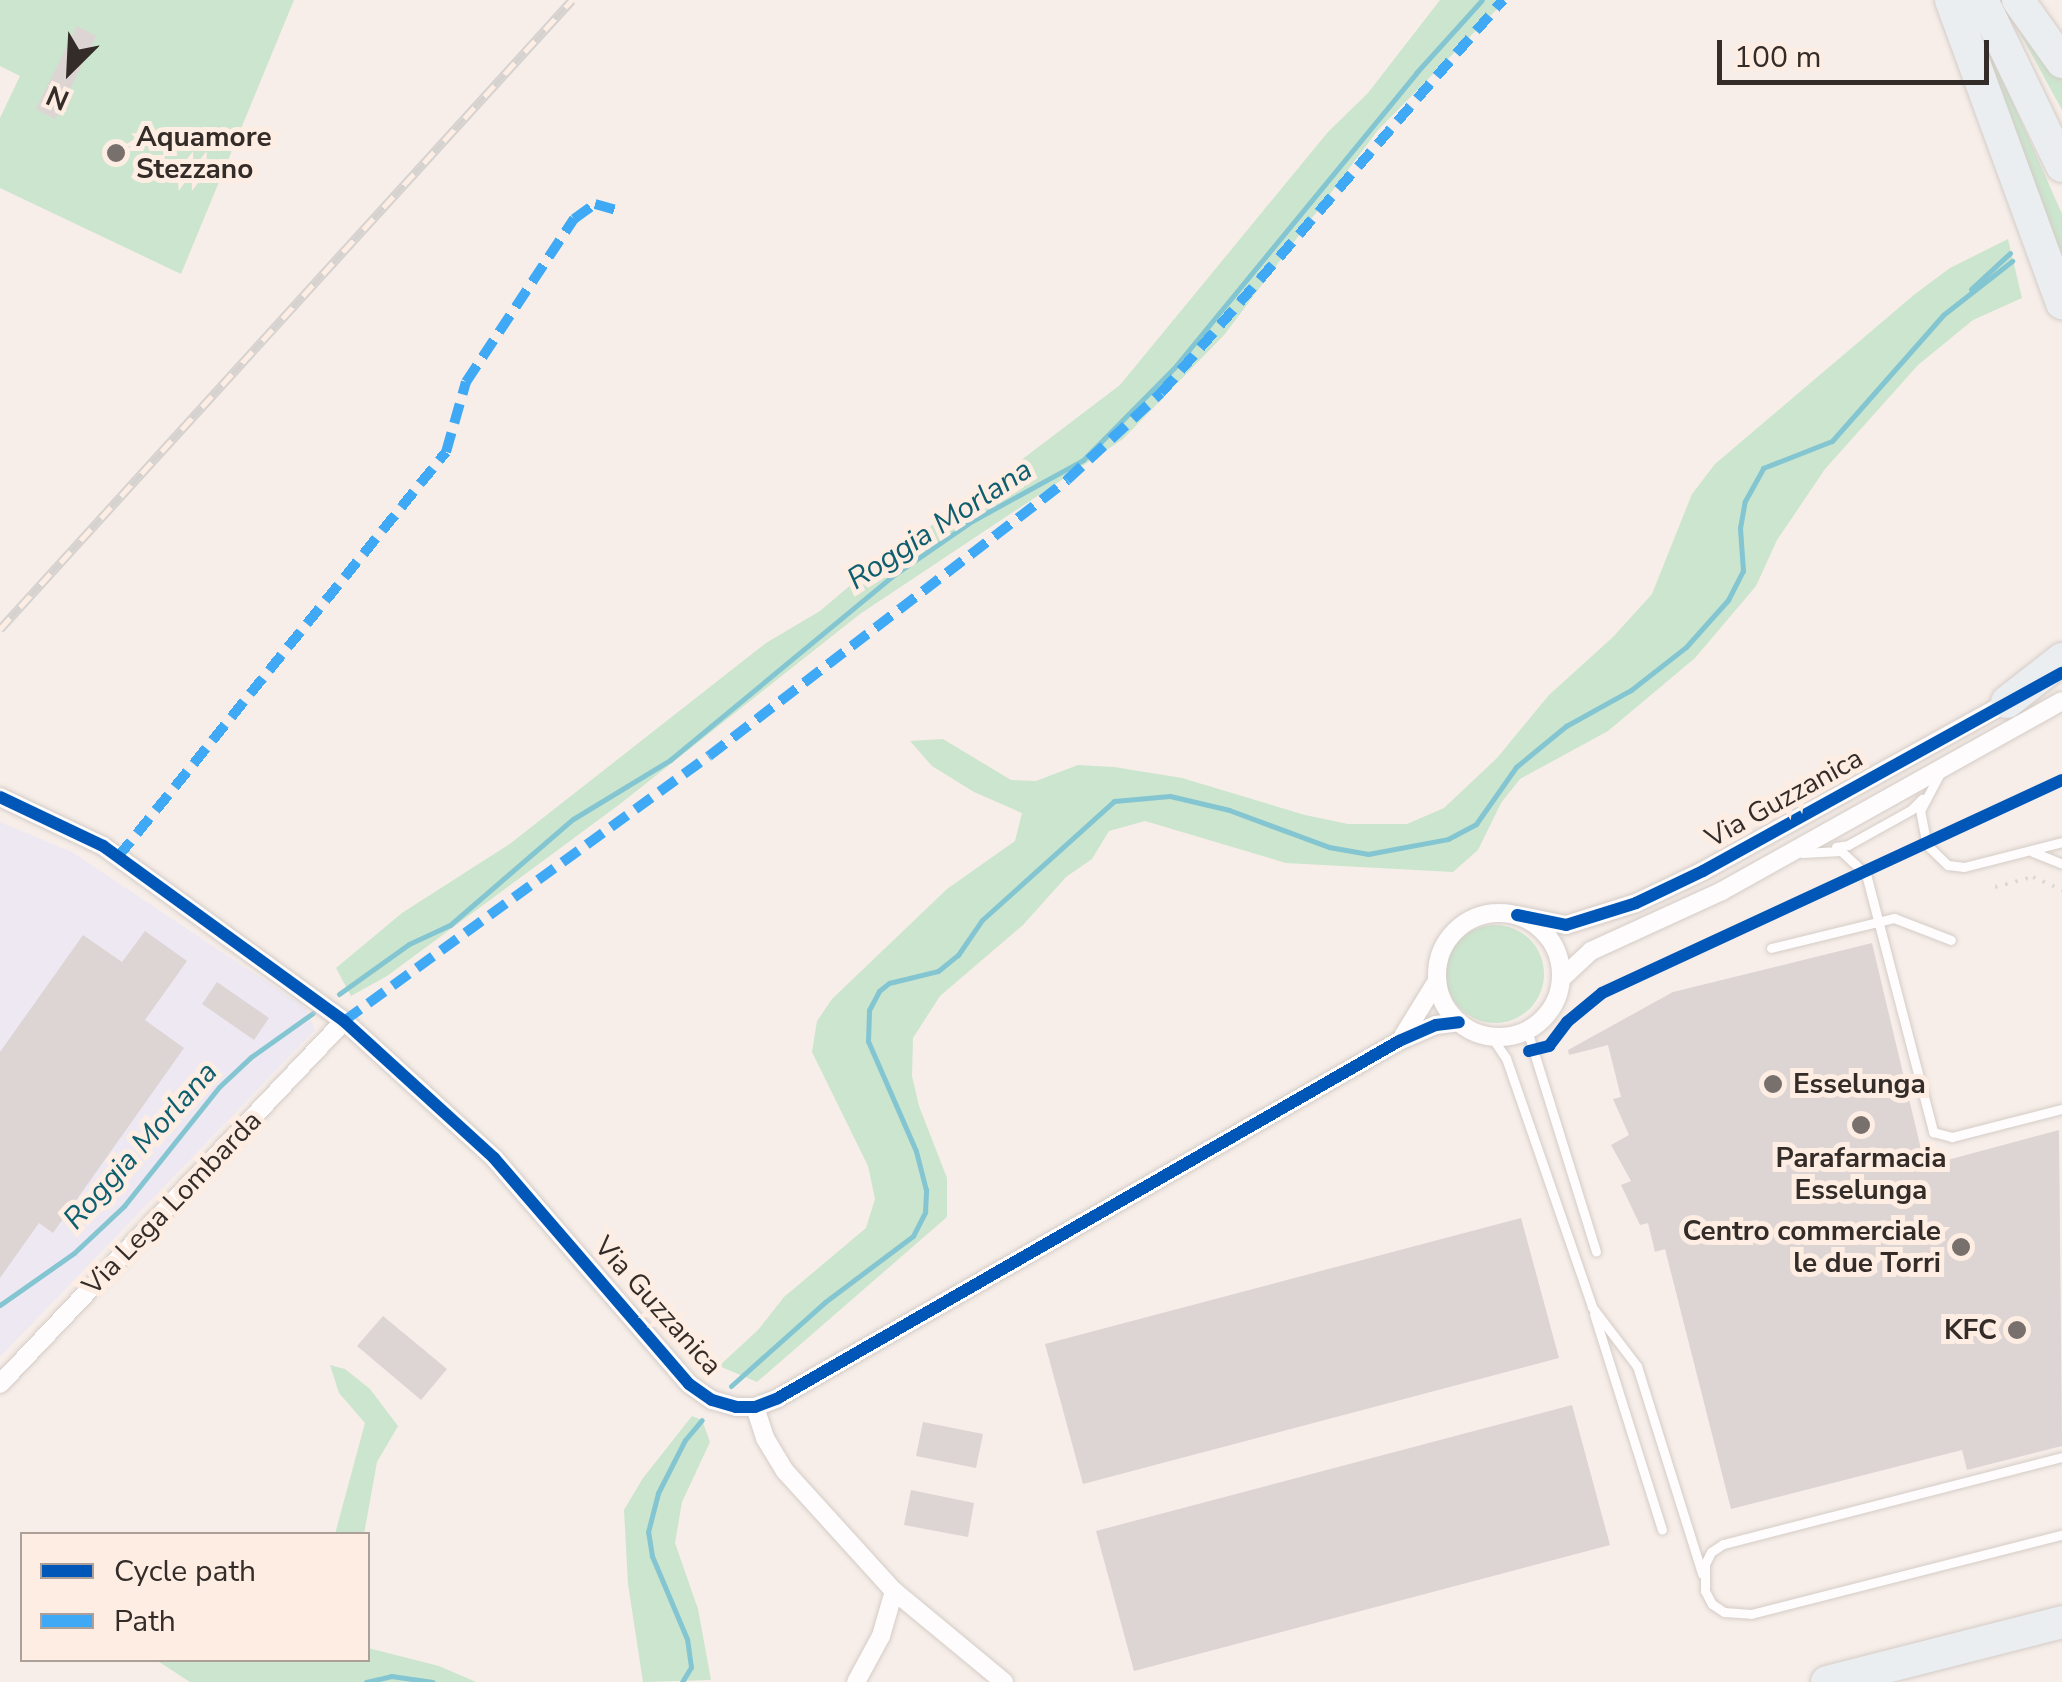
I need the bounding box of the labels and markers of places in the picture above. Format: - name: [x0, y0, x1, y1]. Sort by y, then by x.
- place label: Aquamore Stezzano: [136, 120, 272, 186]
- marker: Aquamore Stezzano: [105, 142, 127, 164]
- place label: Esselunga: [1793, 1067, 1926, 1101]
- marker: Esselunga: [1762, 1073, 1784, 1095]
- marker: Parafarmacia Esselunga: [1850, 1114, 1872, 1136]
- place label: Parafarmacia Esselunga: [1776, 1141, 1946, 1207]
- place label: Centro commerciale le due Torri: [1682, 1214, 1941, 1280]
- marker: Centro commerciale le due Torri: [1950, 1236, 1972, 1258]
- place label: KFC: [1944, 1313, 1997, 1347]
- marker: KFC: [2006, 1319, 2028, 1341]

